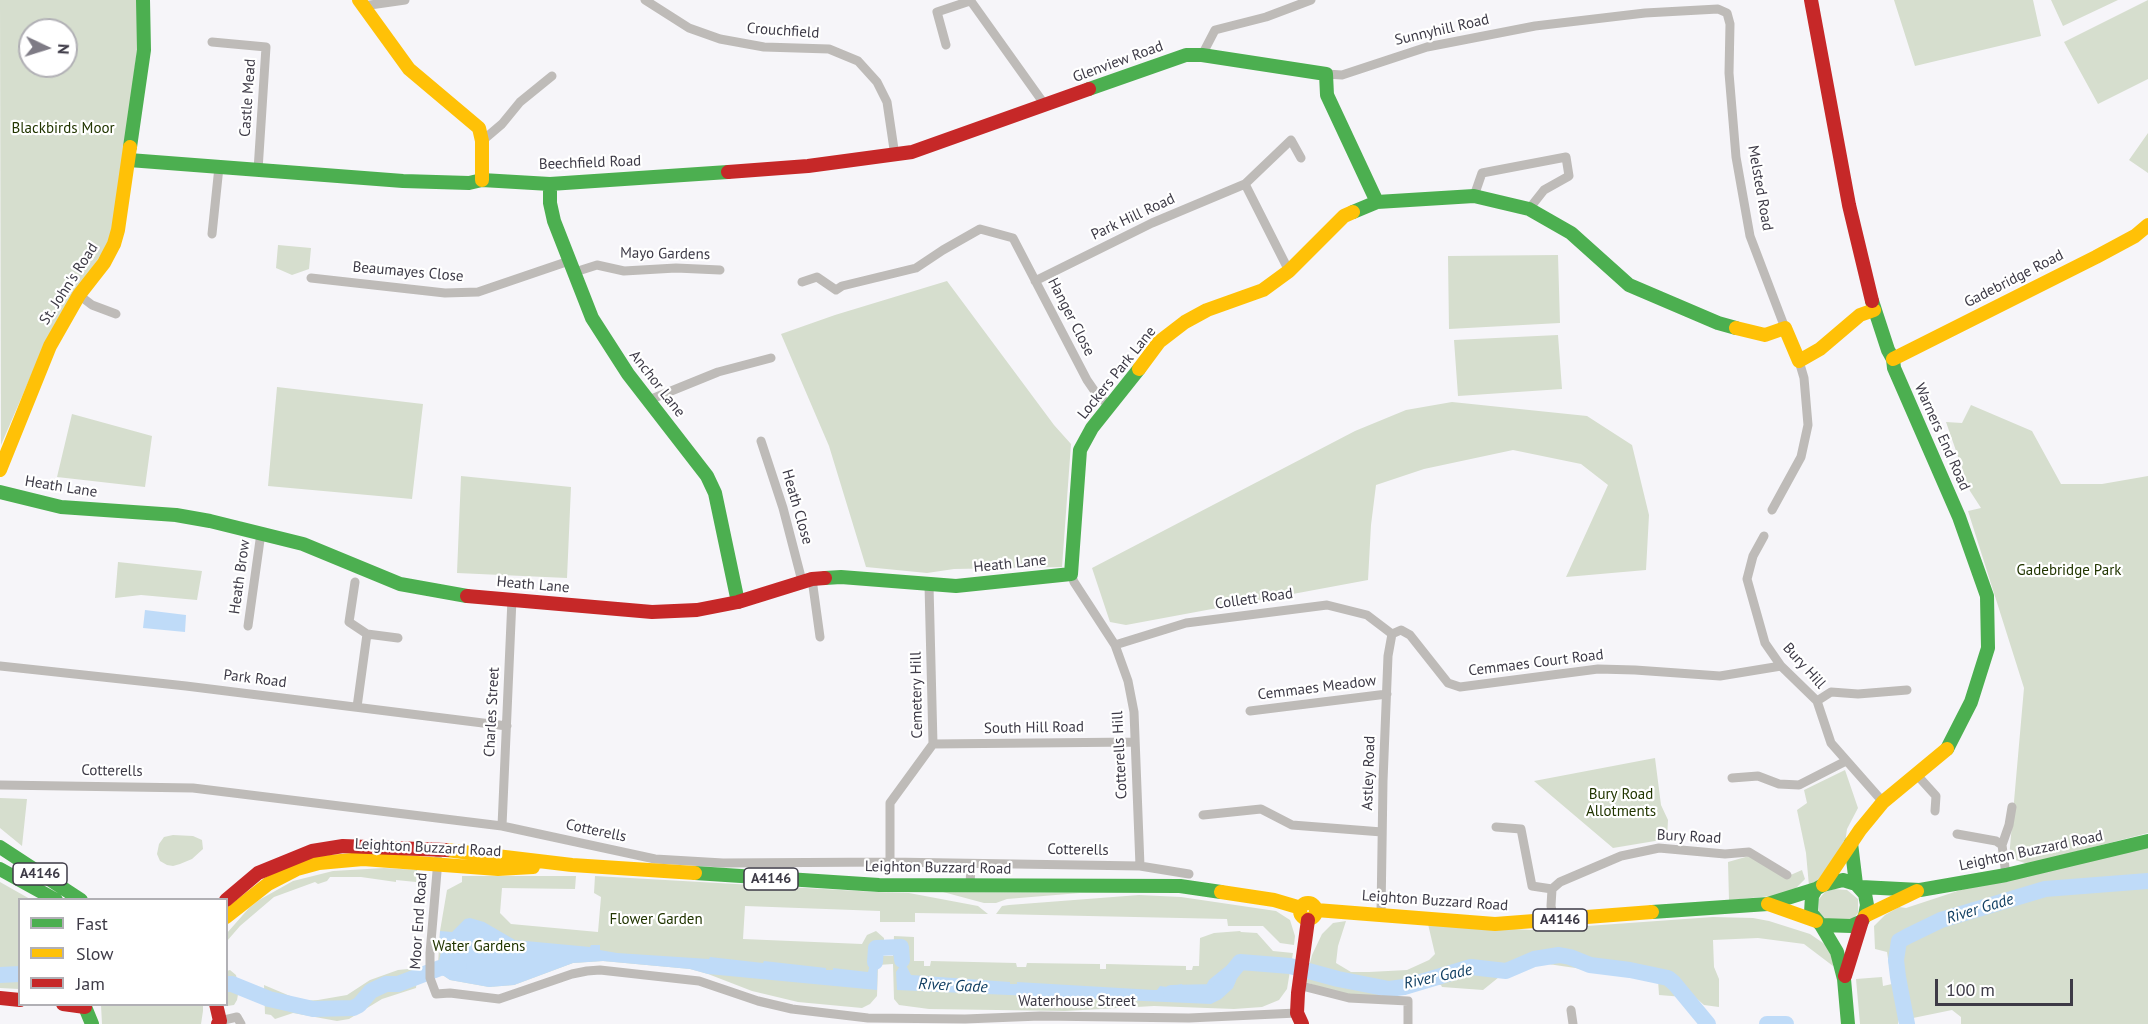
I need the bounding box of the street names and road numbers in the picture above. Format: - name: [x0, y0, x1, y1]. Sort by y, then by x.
- street label: Sunnyhill Road: [1393, 10, 1491, 50]
- street label: Crouchfield: [746, 19, 820, 43]
- street label: Glenview Road: [1070, 37, 1166, 87]
- street label: Castle Mead: [236, 58, 260, 138]
- street label: Melsted Road: [1744, 144, 1776, 232]
- street label: Beechfield Road: [538, 152, 642, 174]
- street label: Park Hill Road: [1088, 190, 1178, 244]
- street label: St. John's Road: [36, 240, 102, 328]
- street label: Mayo Gardens: [620, 244, 710, 264]
- street label: Gadebridge Road: [1961, 246, 2067, 312]
- street label: Beaumayes Close: [352, 258, 464, 286]
- street label: Hanger Close: [1044, 275, 1098, 359]
- street label: Lockers Park Lane: [1074, 323, 1160, 423]
- street label: Anchor Lane: [625, 347, 689, 421]
- street label: Warners End Road: [1910, 381, 1974, 493]
- street label: Heath Close: [778, 467, 816, 547]
- street label: Heath Lane: [23, 472, 99, 502]
- street label: Heath Brow: [226, 539, 254, 615]
- street label: Heath Lane: [973, 551, 1047, 577]
- street label: Heath Lane: [496, 573, 570, 597]
- street label: Collett Road: [1214, 585, 1294, 613]
- street label: Bury Hill: [1779, 639, 1829, 693]
- street label: Cemmaes Court Road: [1467, 646, 1605, 680]
- street label: Cemetery Hill: [907, 651, 927, 739]
- street label: Park Road: [222, 666, 288, 692]
- street label: Charles Street: [481, 667, 503, 757]
- street label: Cemmaes Meadow: [1257, 672, 1377, 704]
- street label: Cotterells Hill: [1109, 710, 1131, 800]
- street label: South Hill Road: [984, 718, 1084, 738]
- street label: Astley Road: [1359, 735, 1379, 811]
- street label: Cotterells: [81, 761, 143, 781]
- street label: Cotterells: [564, 816, 628, 846]
- street label: Bury Road: [1656, 826, 1722, 848]
- street label: Leighton Buzzard Road: [1957, 827, 2105, 875]
- street label: Leighton Buzzard Road: [354, 835, 502, 861]
- street label: Cotterells: [1047, 840, 1109, 860]
- street label: Leighton Buzzard Road: [865, 858, 1011, 878]
- road number: A4146: [13, 863, 67, 885]
- road number: A4146: [744, 868, 798, 890]
- street label: Moor End Road: [407, 872, 431, 970]
- street label: Leighton Buzzard Road: [1361, 887, 1509, 915]
- road number: A4146: [1533, 909, 1587, 931]
- street label: Waterhouse Street: [1018, 993, 1136, 1011]

